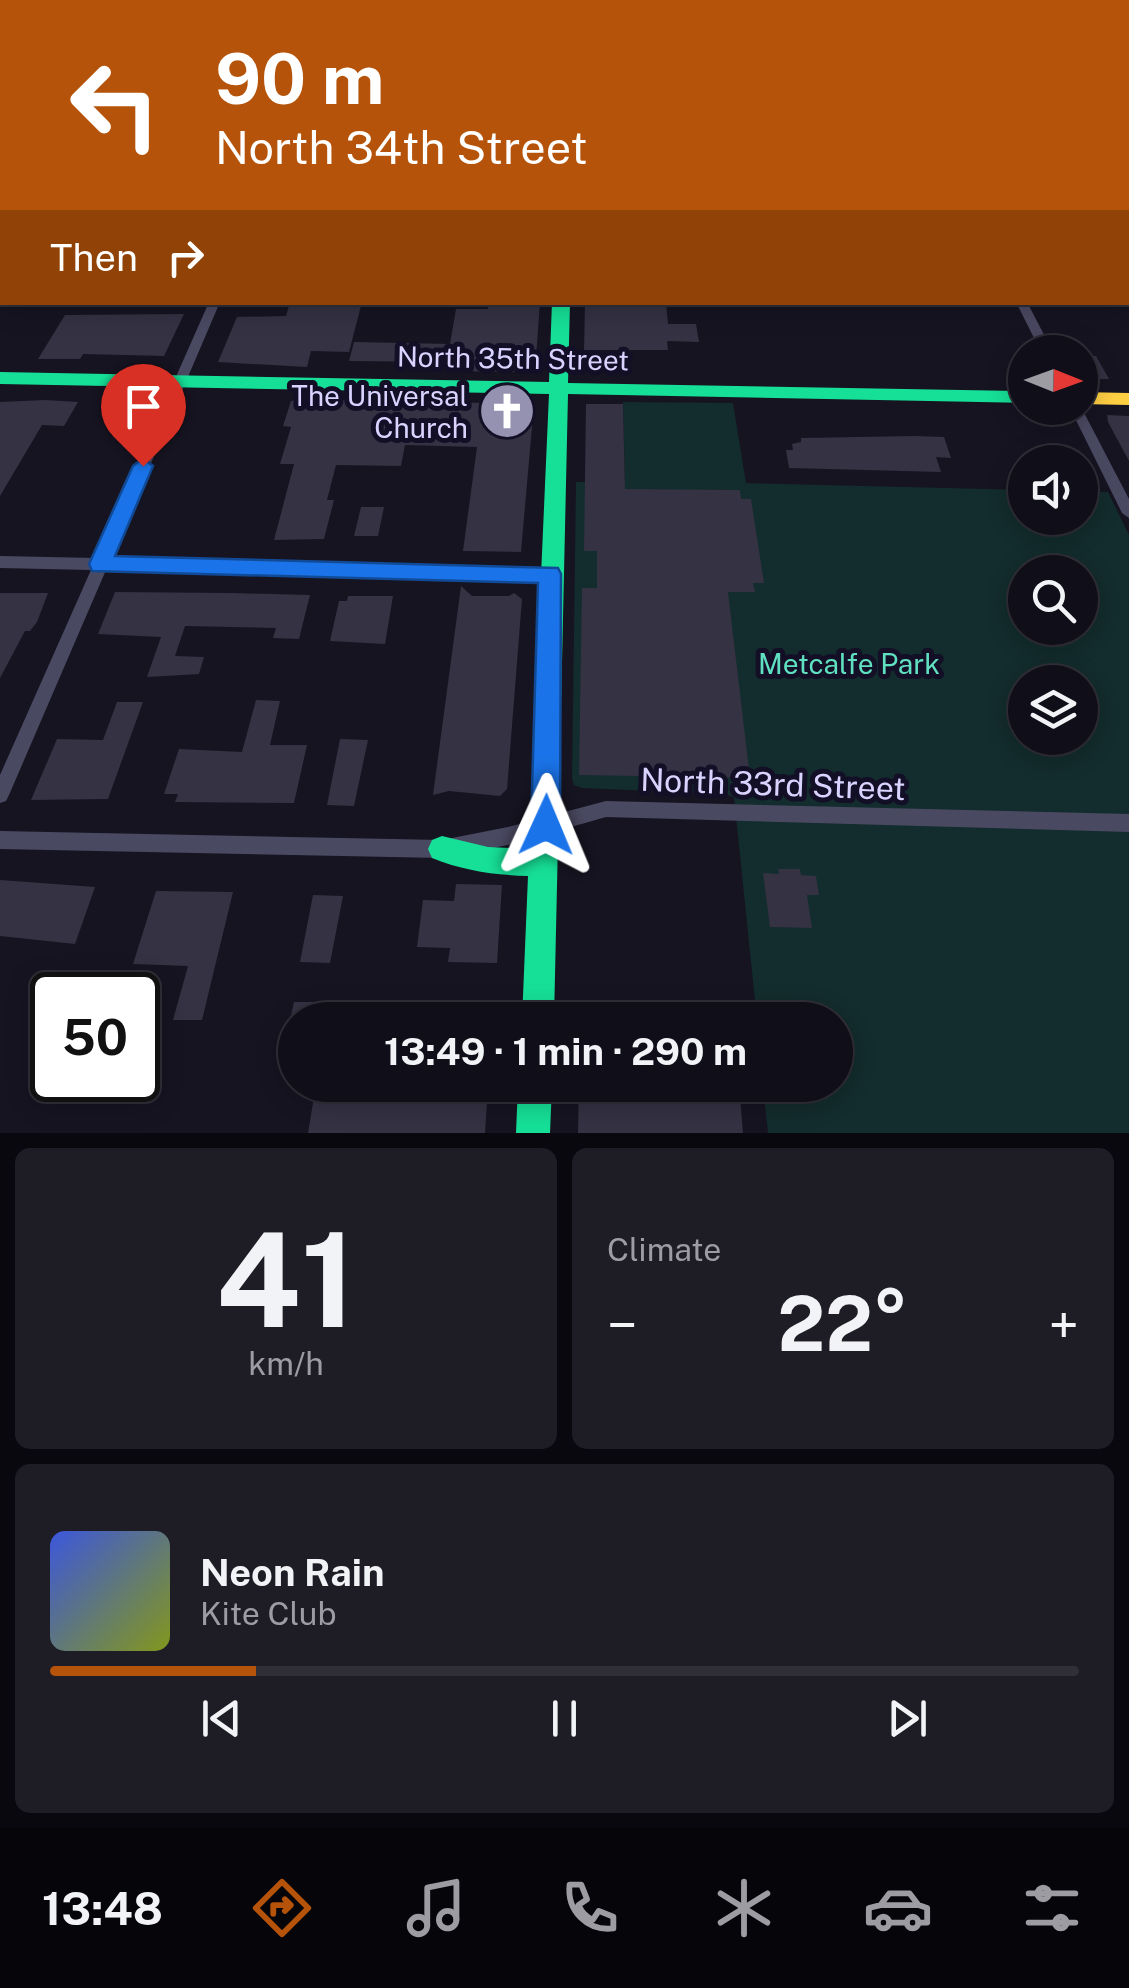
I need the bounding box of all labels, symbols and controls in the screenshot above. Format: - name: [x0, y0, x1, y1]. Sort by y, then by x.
- text: 90 m: [215, 37, 385, 120]
- icon: left: [50, 40, 180, 170]
- text: North 34th Street: [215, 121, 588, 174]
- icon: right: [158, 230, 213, 285]
- text: Then: [50, 235, 138, 280]
- north arrow: [1008, 335, 1098, 425]
- map controls: [1008, 335, 1098, 755]
- street label: North 35th Street: [397, 339, 629, 377]
- pin: [101, 364, 186, 467]
- icon: arrive: [116, 379, 171, 434]
- place label: The Universal Church: [291, 379, 468, 444]
- church icon: The Universal Church: [477, 381, 537, 441]
- button: sound: [1008, 445, 1098, 535]
- button: search: [1008, 555, 1098, 645]
- park label: Metcalfe Park: [758, 647, 940, 680]
- button: layers: [1008, 665, 1098, 755]
- street label: North 33rd Street: [640, 761, 906, 807]
- position arrow: [494, 773, 598, 877]
- speed limit sign: 50: [30, 972, 160, 1102]
- text: 13:49 · 1 min · 290 m: [384, 1029, 747, 1074]
- text: 41: [216, 1204, 356, 1356]
- text: Climate: [607, 1231, 721, 1268]
- text: 22°: [778, 1280, 908, 1368]
- text: −: [607, 1293, 638, 1357]
- text: +: [1049, 1293, 1079, 1357]
- text: km/h: [248, 1345, 324, 1382]
- text: Neon Rain: [200, 1550, 384, 1595]
- text: Kite Club: [200, 1595, 337, 1632]
- icon: previous: [194, 1691, 249, 1746]
- icon: pause: [537, 1691, 592, 1746]
- icon: next: [880, 1691, 935, 1746]
- icon: directions: [247, 1873, 317, 1943]
- icon: music: [401, 1873, 471, 1943]
- icon: phone: [555, 1873, 625, 1943]
- icon: climate: [709, 1873, 779, 1943]
- icon: car: [863, 1873, 933, 1943]
- icon: filters: [1017, 1873, 1087, 1943]
- text: 13:48: [42, 1882, 163, 1935]

